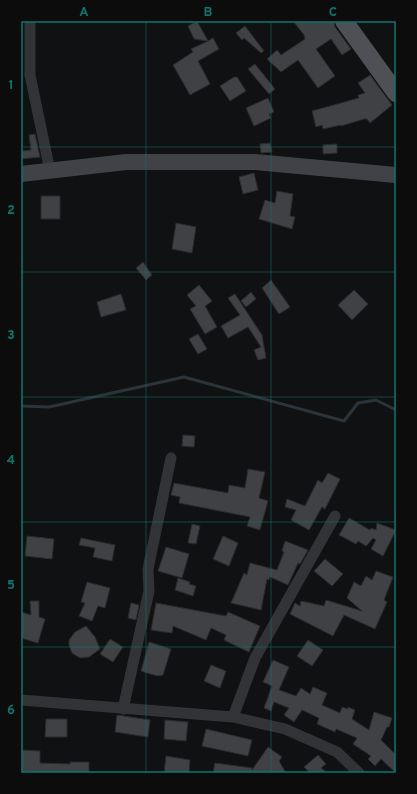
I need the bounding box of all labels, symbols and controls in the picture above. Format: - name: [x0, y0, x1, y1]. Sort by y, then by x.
- text: A: [79, 5, 89, 21]
- text: B: [204, 5, 213, 21]
- text: C: [329, 5, 337, 21]
- text: 1: [8, 78, 14, 94]
- text: 2: [7, 203, 15, 219]
- text: 3: [7, 328, 15, 344]
- text: 4: [7, 453, 15, 469]
- text: 5: [7, 578, 15, 594]
- text: 6: [7, 703, 15, 719]

